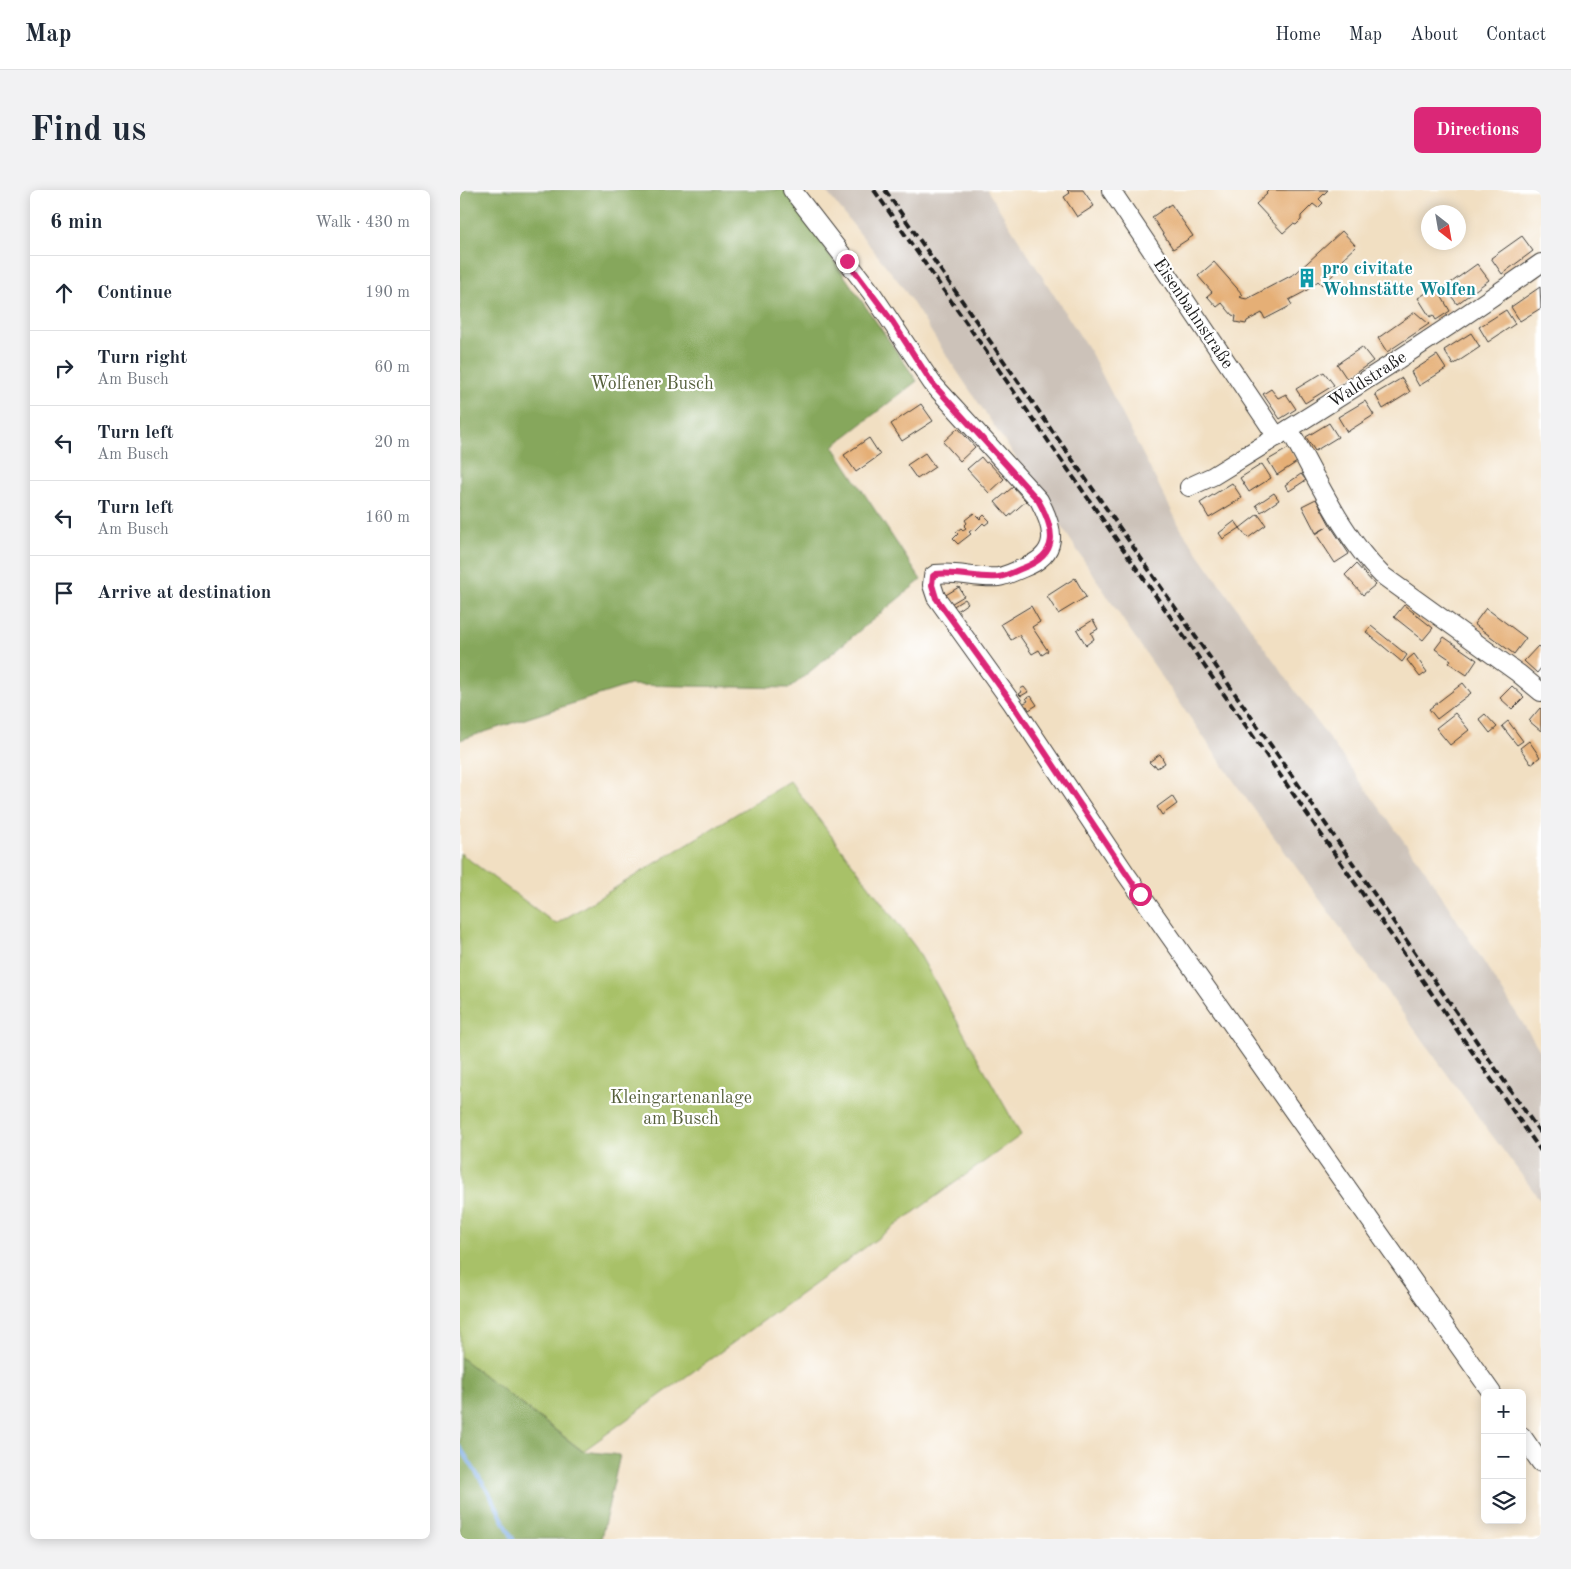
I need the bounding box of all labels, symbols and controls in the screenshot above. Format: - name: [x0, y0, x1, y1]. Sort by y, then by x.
- text: Map: [25, 23, 72, 47]
- text: Home: [1275, 26, 1321, 44]
- text: Map: [1349, 26, 1382, 44]
- text: About: [1410, 26, 1458, 44]
- text: Contact: [1486, 26, 1546, 44]
- button: Directions: [1414, 107, 1541, 153]
- text: Find us: [30, 113, 146, 148]
- north arrow: [1421, 205, 1466, 250]
- text: 6 min: [50, 212, 103, 233]
- text: Walk · 430 m: [315, 215, 410, 231]
- route end: [836, 250, 859, 273]
- street label: Eisenbahnstraße: [1150, 255, 1237, 372]
- place label: pro civitate Wohnstätte Wolfen: [1322, 260, 1476, 299]
- building icon: pro civitate Wohnstätte Wolfen: [1296, 267, 1318, 289]
- icon: ahead: [50, 279, 78, 307]
- text: Continue: [97, 284, 172, 303]
- text: 190 m: [365, 285, 410, 301]
- street label: Waldstraße: [1325, 348, 1410, 412]
- text: Turn right: [97, 349, 187, 368]
- icon: right: [50, 354, 78, 382]
- text: 60 m: [374, 360, 410, 376]
- text: Am Busch: [97, 372, 169, 388]
- park label: Wolfener Busch: [590, 375, 714, 393]
- text: Turn left: [97, 424, 174, 443]
- icon: left: [50, 429, 78, 457]
- text: 20 m: [374, 435, 410, 451]
- text: Am Busch: [97, 447, 169, 463]
- text: Turn left: [97, 499, 174, 518]
- icon: left: [50, 504, 78, 532]
- text: 160 m: [365, 510, 410, 526]
- text: Am Busch: [97, 522, 169, 538]
- icon: arrive: [50, 579, 78, 607]
- text: Arrive at destination: [97, 584, 271, 603]
- route start: [1129, 883, 1152, 906]
- park label: Kleingartenanlage am Busch: [610, 1089, 752, 1128]
- map controls: [1481, 1389, 1526, 1524]
- button: +: [1481, 1389, 1526, 1434]
- button: −: [1481, 1434, 1526, 1479]
- button: layers: [1481, 1479, 1526, 1524]

